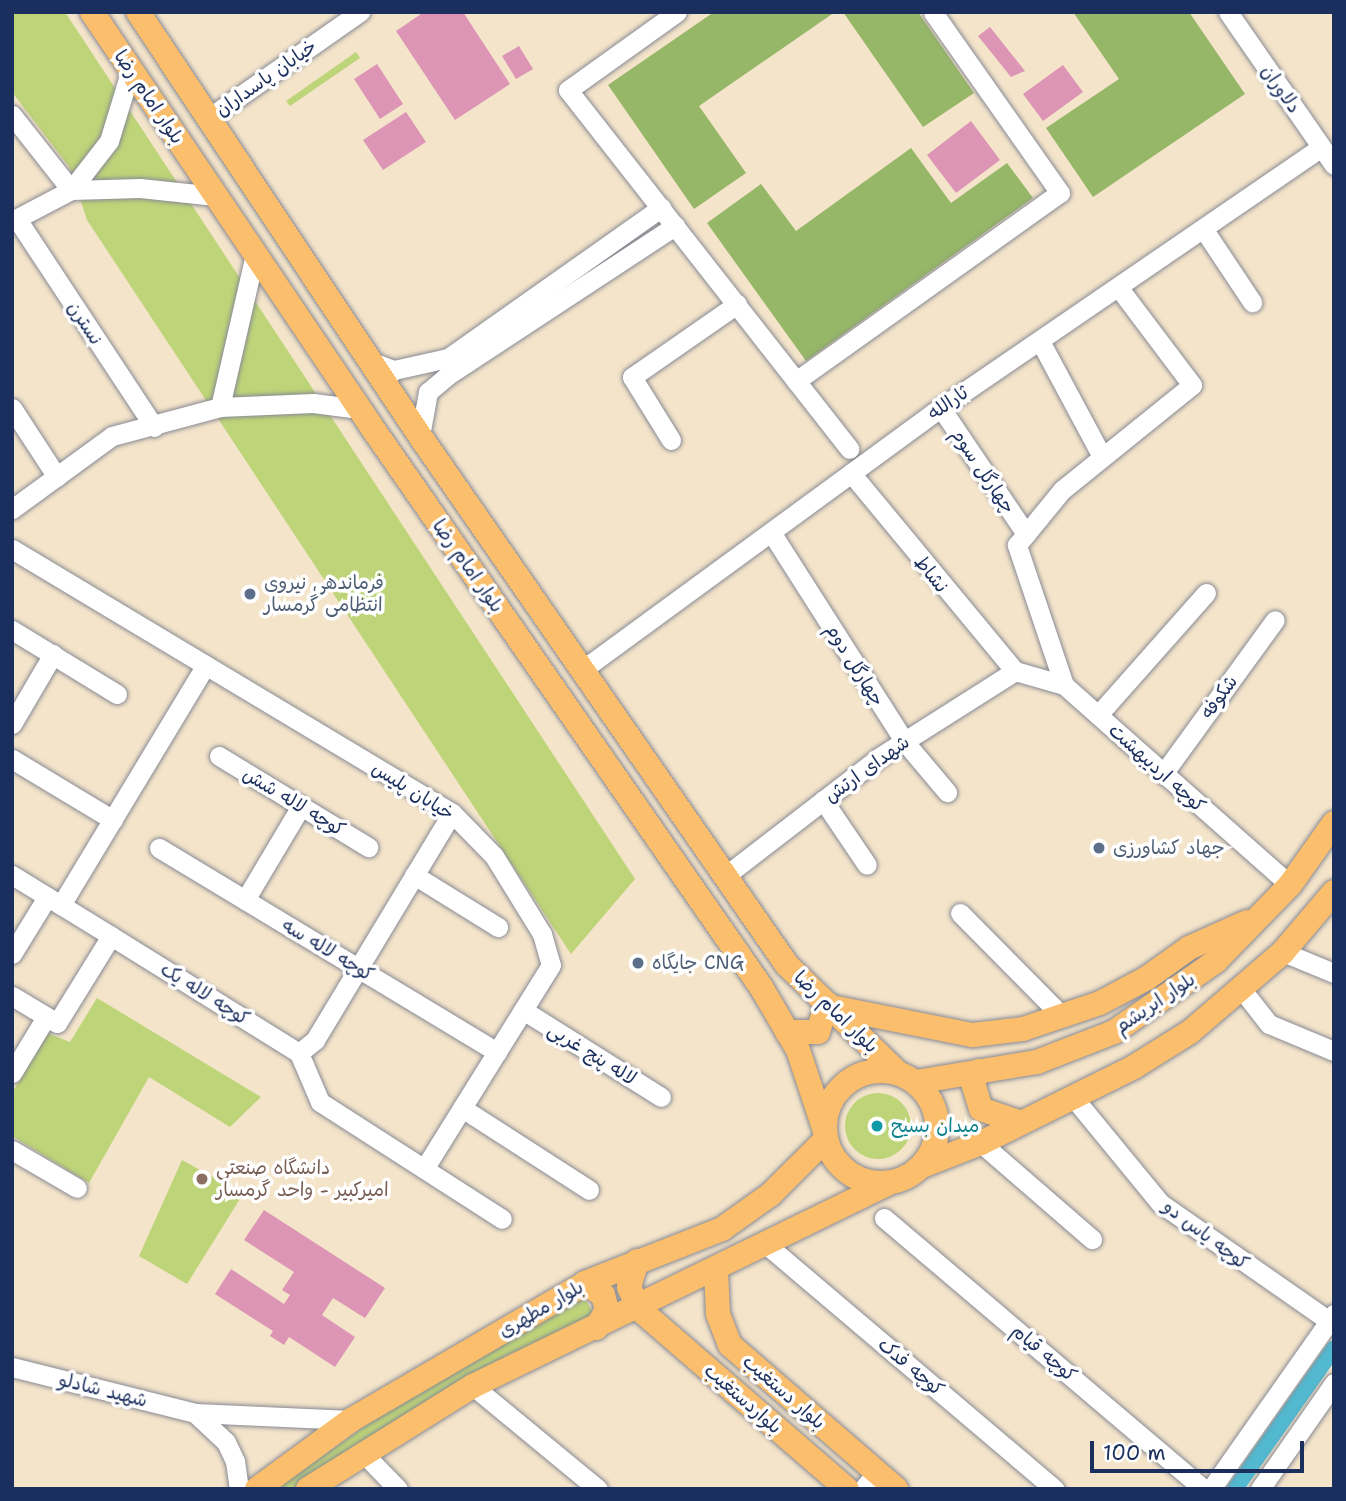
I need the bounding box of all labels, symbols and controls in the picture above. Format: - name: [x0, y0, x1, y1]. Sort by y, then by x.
- street label: خیابان پاسداران: [211, 35, 321, 121]
- street label: بلوار امام رضا: [109, 46, 189, 148]
- street label: دلاوران: [1256, 61, 1306, 117]
- street label: نسترن: [63, 297, 107, 349]
- street label: ثارالله: [923, 381, 973, 425]
- street label: چهارگل سوم: [946, 424, 1020, 518]
- street label: بلوار امام رضا: [428, 515, 508, 617]
- street label: نشاط: [909, 551, 953, 597]
- place label: فرماندهی نیروی انتظامی گرمسار: [264, 572, 384, 616]
- marker: فرماندهی نیروی انتظامی گرمسار: [242, 586, 258, 602]
- street label: چهارگل دوم: [821, 620, 889, 710]
- street label: شکوفه: [1196, 671, 1242, 723]
- street label: کوچه اردیبهشت: [1104, 719, 1210, 817]
- street label: شهدای ارتش: [820, 730, 914, 808]
- street label: خیابان پلیس: [368, 757, 458, 825]
- street label: کوچه لاله شش: [239, 763, 349, 841]
- place label: جهاد کشاورزی: [1113, 837, 1225, 859]
- marker: جهاد کشاورزی: [1091, 840, 1107, 856]
- street label: کوچه لاله سه: [278, 914, 378, 986]
- place label: جایگاه CNG: [652, 952, 744, 974]
- marker: جایگاه CNG: [630, 955, 646, 971]
- street label: کوچه لاله یک: [156, 958, 254, 1030]
- street label: بلوار امام رضا: [789, 966, 883, 1058]
- street label: بلوار ابریشم: [1110, 968, 1200, 1038]
- street label: لاله پنج غربی: [544, 1018, 640, 1090]
- place label: میدان بسیح: [891, 1115, 979, 1137]
- marker: میدان بسیح: [869, 1118, 885, 1134]
- place label: دانشگاه صنعتی امیرکبیر - واحد گرمسار: [216, 1157, 389, 1201]
- marker: دانشگاه صنعتی امیرکبیر - واحد گرمسار: [194, 1171, 210, 1187]
- street label: کوچه یاس دو: [1159, 1195, 1253, 1275]
- street label: بلوار مطهری: [494, 1276, 588, 1342]
- street label: کوچه قیام: [1007, 1319, 1081, 1387]
- street label: کوچه فدک: [873, 1333, 949, 1401]
- street label: بلوار دستغیب: [738, 1350, 830, 1434]
- street label: بلواردستغیب: [700, 1359, 786, 1439]
- street label: شهید شادلو: [56, 1368, 150, 1412]
- scale bar: [1094, 1428, 1308, 1472]
- text: 100 m: [1103, 1439, 1166, 1467]

